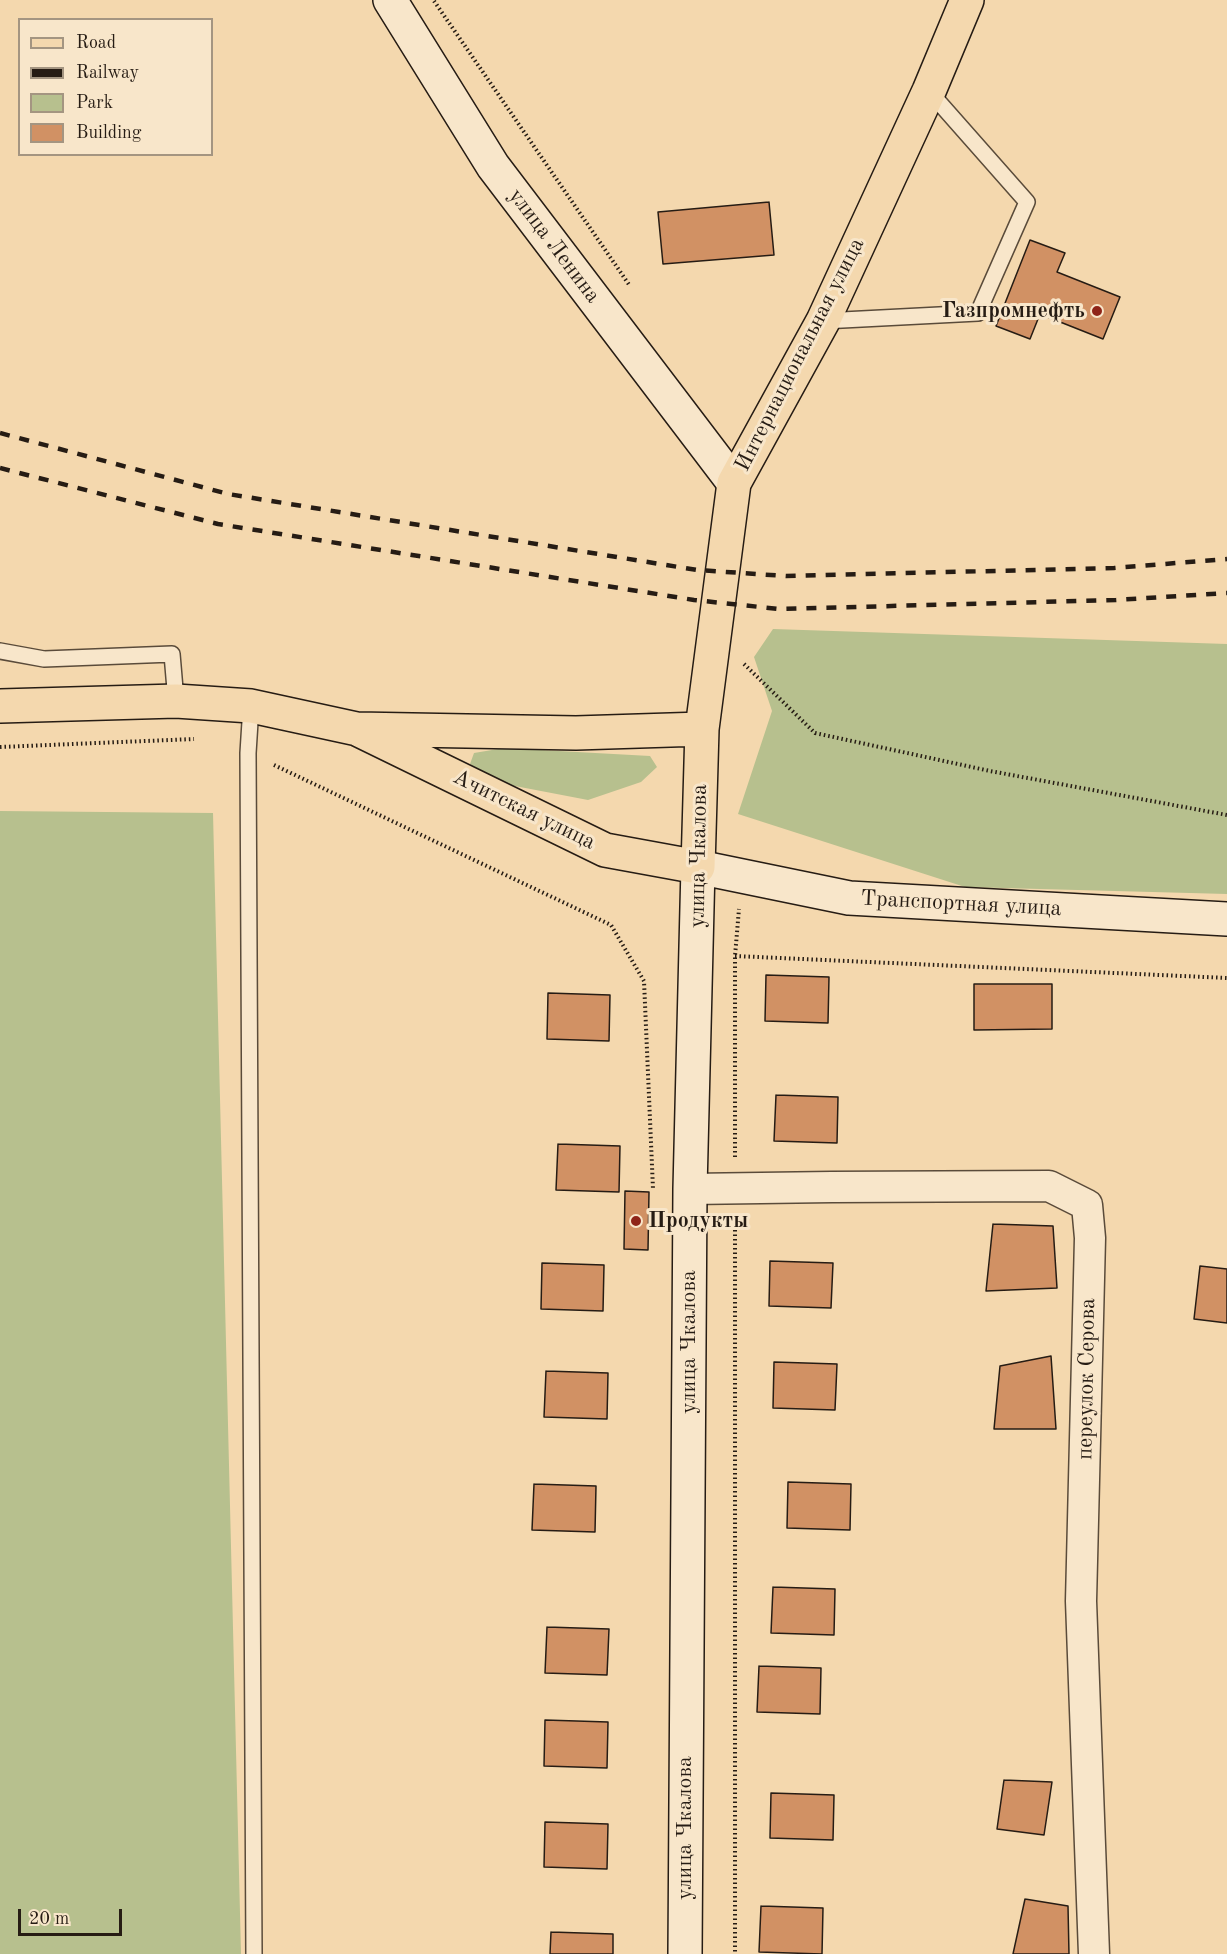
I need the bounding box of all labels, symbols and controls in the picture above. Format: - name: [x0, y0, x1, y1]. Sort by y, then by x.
- legend: [18, 18, 213, 156]
- text: Road: [76, 34, 116, 52]
- text: Railway: [76, 64, 139, 82]
- text: Park: [76, 94, 113, 112]
- text: Building: [76, 124, 141, 142]
- street label: улица Ленина: [502, 184, 606, 308]
- street label: Интернациональная улица: [730, 234, 870, 476]
- place label: Газпромнефть: [942, 298, 1085, 324]
- marker: Газпромнефть: [1090, 304, 1104, 318]
- street label: Ачитская улица: [448, 764, 600, 856]
- street label: улица Чкалова: [685, 784, 713, 928]
- street label: Транспортная улица: [860, 886, 1062, 922]
- place label: Продукты: [648, 1208, 748, 1234]
- marker: Продукты: [629, 1214, 643, 1228]
- street label: улица Чкалова: [676, 1270, 702, 1414]
- street label: переулок Серова: [1072, 1298, 1102, 1460]
- street label: улица Чкалова: [672, 1756, 698, 1900]
- scale bar: [21, 1897, 124, 1935]
- text: 20 m: [29, 1910, 69, 1928]

